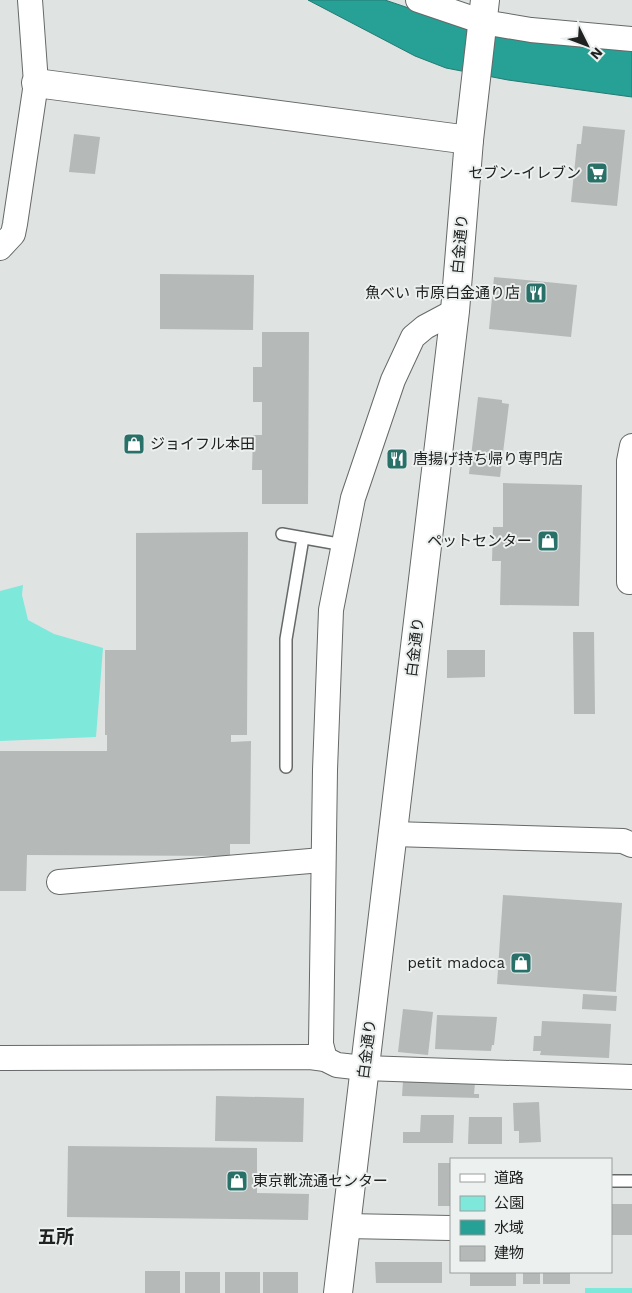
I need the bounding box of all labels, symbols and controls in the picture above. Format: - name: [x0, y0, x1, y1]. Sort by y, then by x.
- north arrow: [562, 20, 612, 70]
- text: N: [587, 44, 606, 63]
- supermarket icon: セブン-イレブン: [585, 161, 609, 185]
- place label: セブン-イレブン: [468, 164, 581, 182]
- street label: 白金通り: [448, 213, 472, 275]
- restaurant icon: 魚べい 市原白金通り店: [524, 281, 548, 305]
- place label: 魚べい 市原白金通り店: [365, 284, 520, 302]
- shop icon: ジョイフル本田: [122, 432, 146, 456]
- place label: ジョイフル本田: [150, 435, 255, 453]
- restaurant icon: 唐揚げ持ち帰り専門店: [385, 447, 409, 471]
- place label: 唐揚げ持ち帰り専門店: [413, 450, 563, 468]
- shop icon: ペットセンター: [536, 529, 560, 553]
- place label: ペットセンター: [427, 532, 532, 550]
- street label: 白金通り: [402, 616, 428, 678]
- shop icon: petit madoca: [509, 951, 533, 975]
- place label: petit madoca: [407, 954, 506, 972]
- street label: 白金通り: [354, 1018, 380, 1080]
- legend: [450, 1158, 612, 1273]
- shop icon: 東京靴流通センター: [225, 1169, 249, 1193]
- text: 道路: [494, 1169, 524, 1187]
- place label: 東京靴流通センター: [253, 1172, 388, 1190]
- text: 公園: [494, 1194, 524, 1212]
- text: 水域: [494, 1219, 524, 1237]
- district label: 五所: [38, 1226, 74, 1247]
- text: 建物: [494, 1244, 524, 1262]

